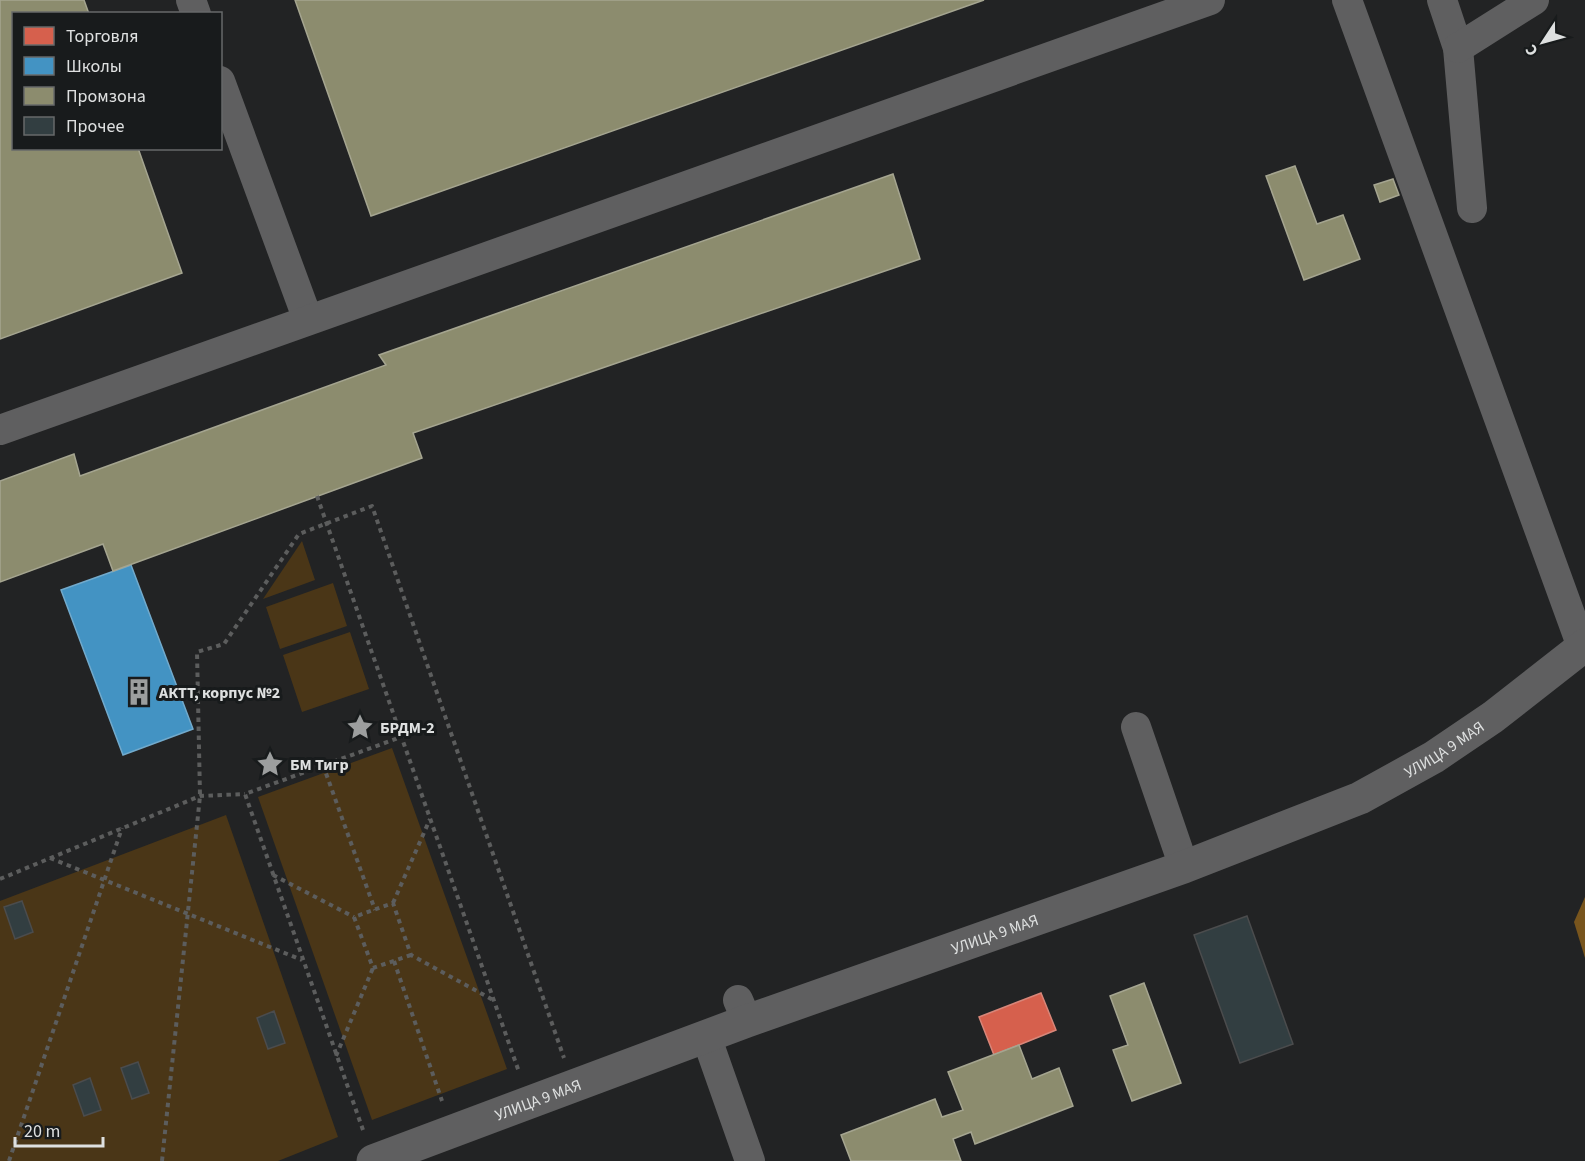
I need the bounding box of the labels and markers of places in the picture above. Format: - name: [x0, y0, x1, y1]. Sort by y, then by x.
- building icon: АКТТ, корпус №2: [124, 677, 154, 707]
- place label: АКТТ, корпус №2: [158, 682, 280, 704]
- place icon: БРДМ-2: [345, 712, 375, 742]
- place label: БРДМ-2: [380, 717, 435, 739]
- place icon: БМ Тигр: [255, 749, 285, 779]
- place label: БМ Тигр: [290, 754, 349, 776]

